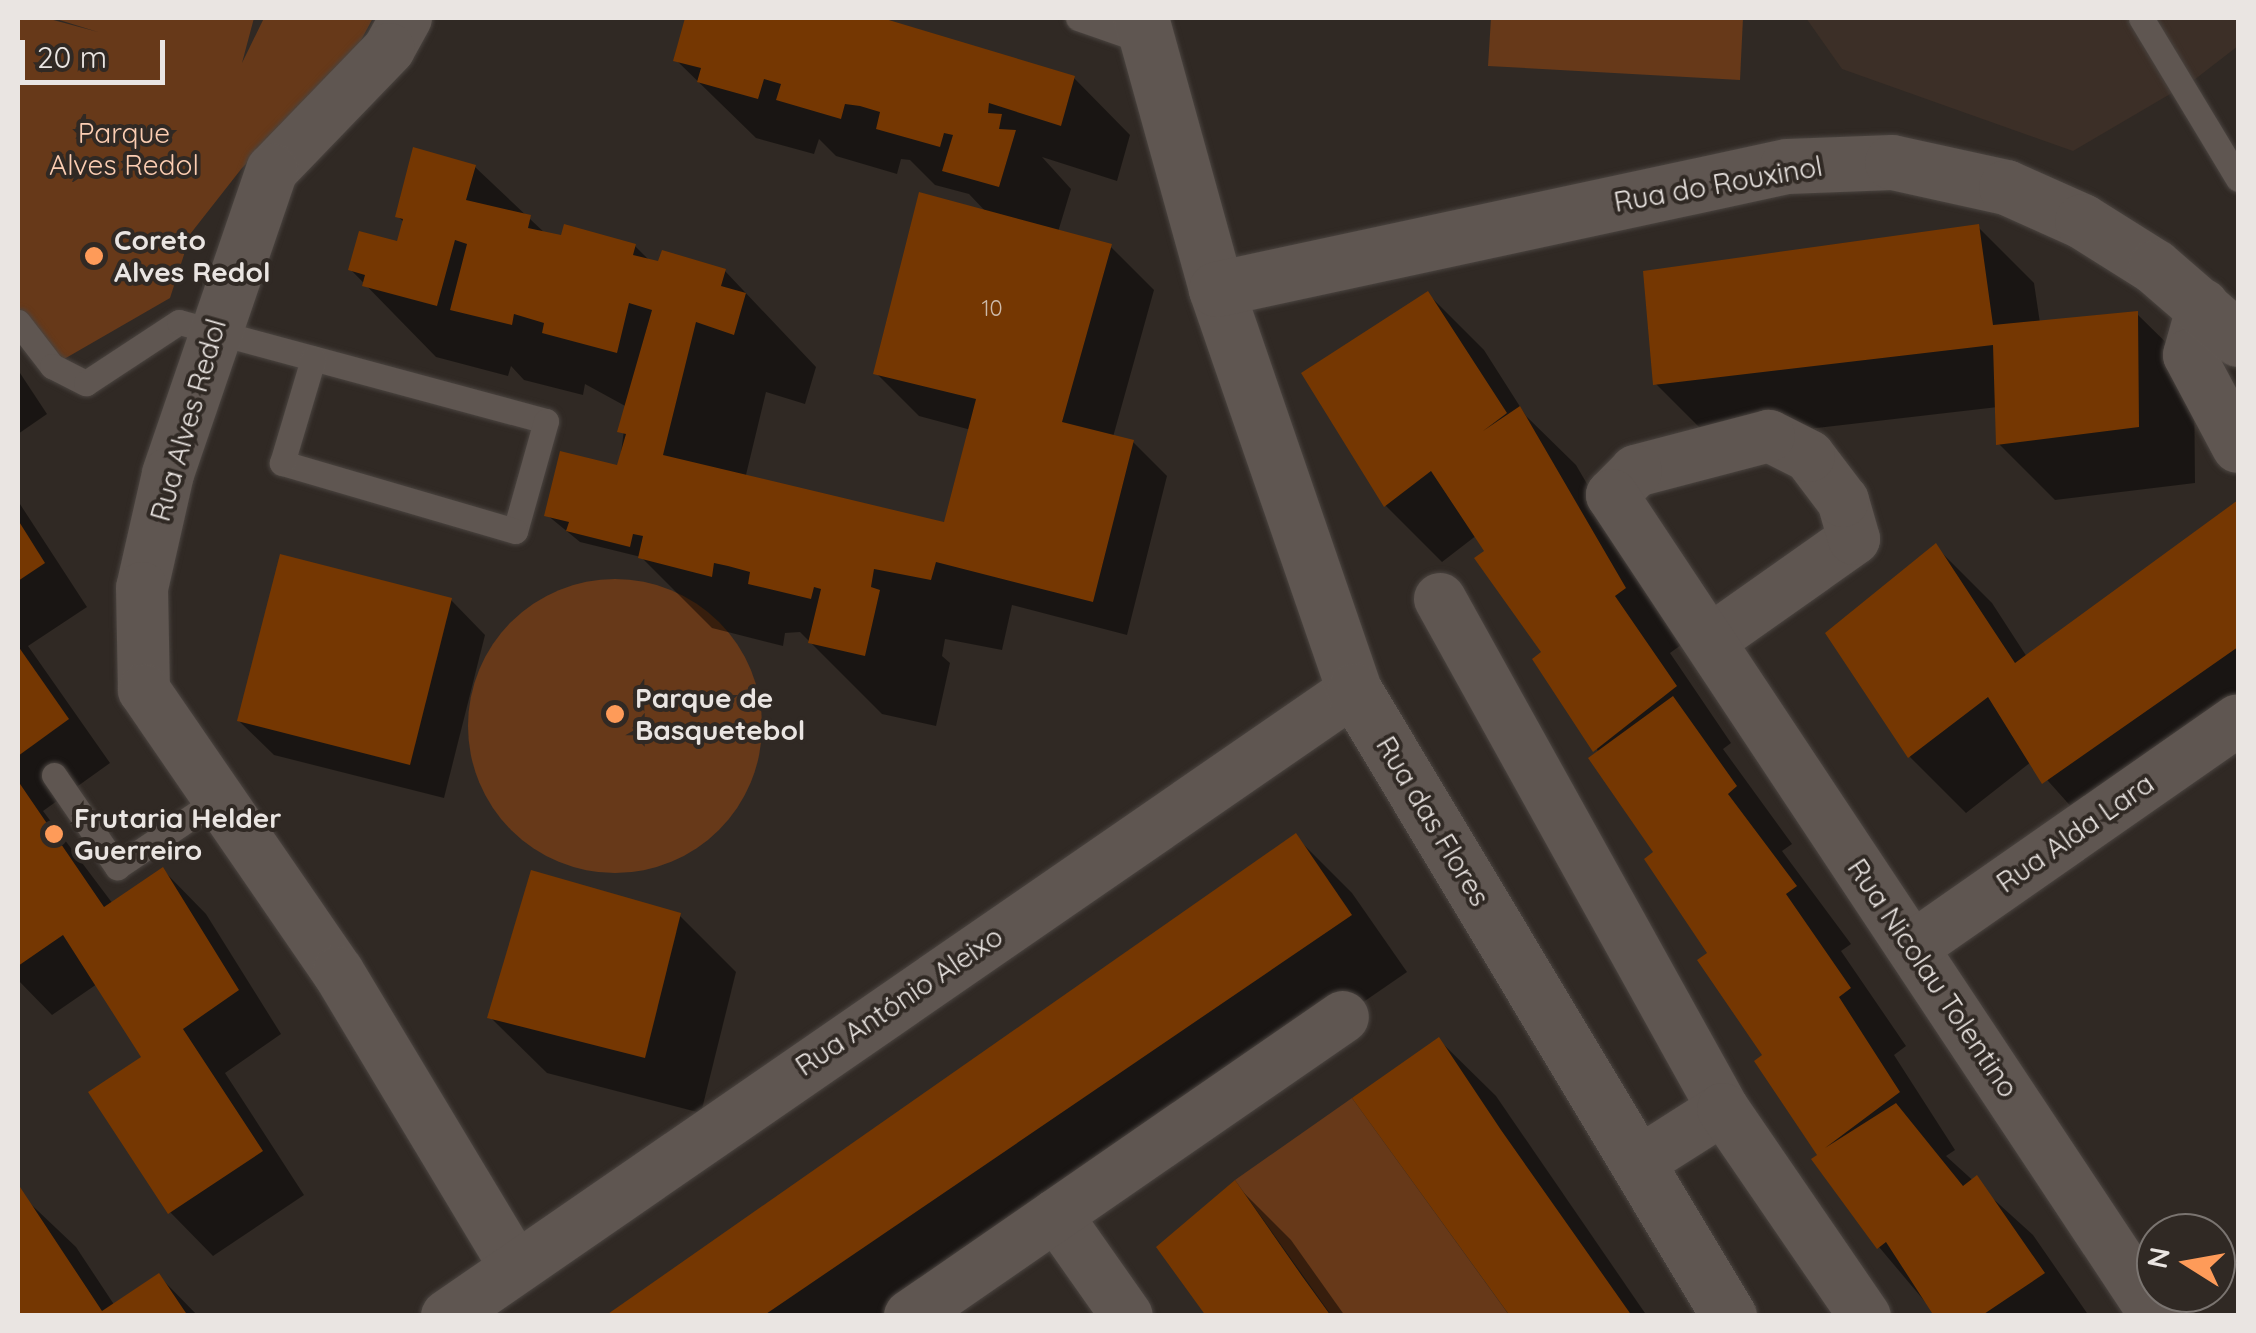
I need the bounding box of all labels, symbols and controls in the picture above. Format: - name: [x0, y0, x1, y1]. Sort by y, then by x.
- scale bar: [25, 20, 170, 82]
- text: 20 m: [37, 38, 107, 76]
- park label: Parque Alves Redol: [49, 116, 199, 182]
- street label: Rua do Rouxinol: [1611, 149, 1825, 219]
- place label: Coreto Alves Redol: [114, 223, 270, 289]
- marker: Coreto Alves Redol: [83, 245, 105, 267]
- house number: 10: [981, 296, 1003, 322]
- street label: Rua Alves Redol: [143, 315, 233, 525]
- place label: Parque de Basquetebol: [635, 681, 805, 747]
- marker: Parque de Basquetebol: [604, 703, 626, 725]
- street label: Rua das Flores: [1369, 730, 1497, 912]
- street label: Rua Alda Lara: [1990, 766, 2160, 900]
- place label: Frutaria Helder Guerreiro: [74, 801, 281, 867]
- marker: Frutaria Helder Guerreiro: [43, 823, 65, 845]
- street label: Rua Nicolau Tolentino: [1841, 852, 2025, 1104]
- street label: Rua António Aleixo: [789, 919, 1009, 1083]
- north arrow: [2136, 1213, 2236, 1313]
- text: N: [2139, 1244, 2177, 1271]

